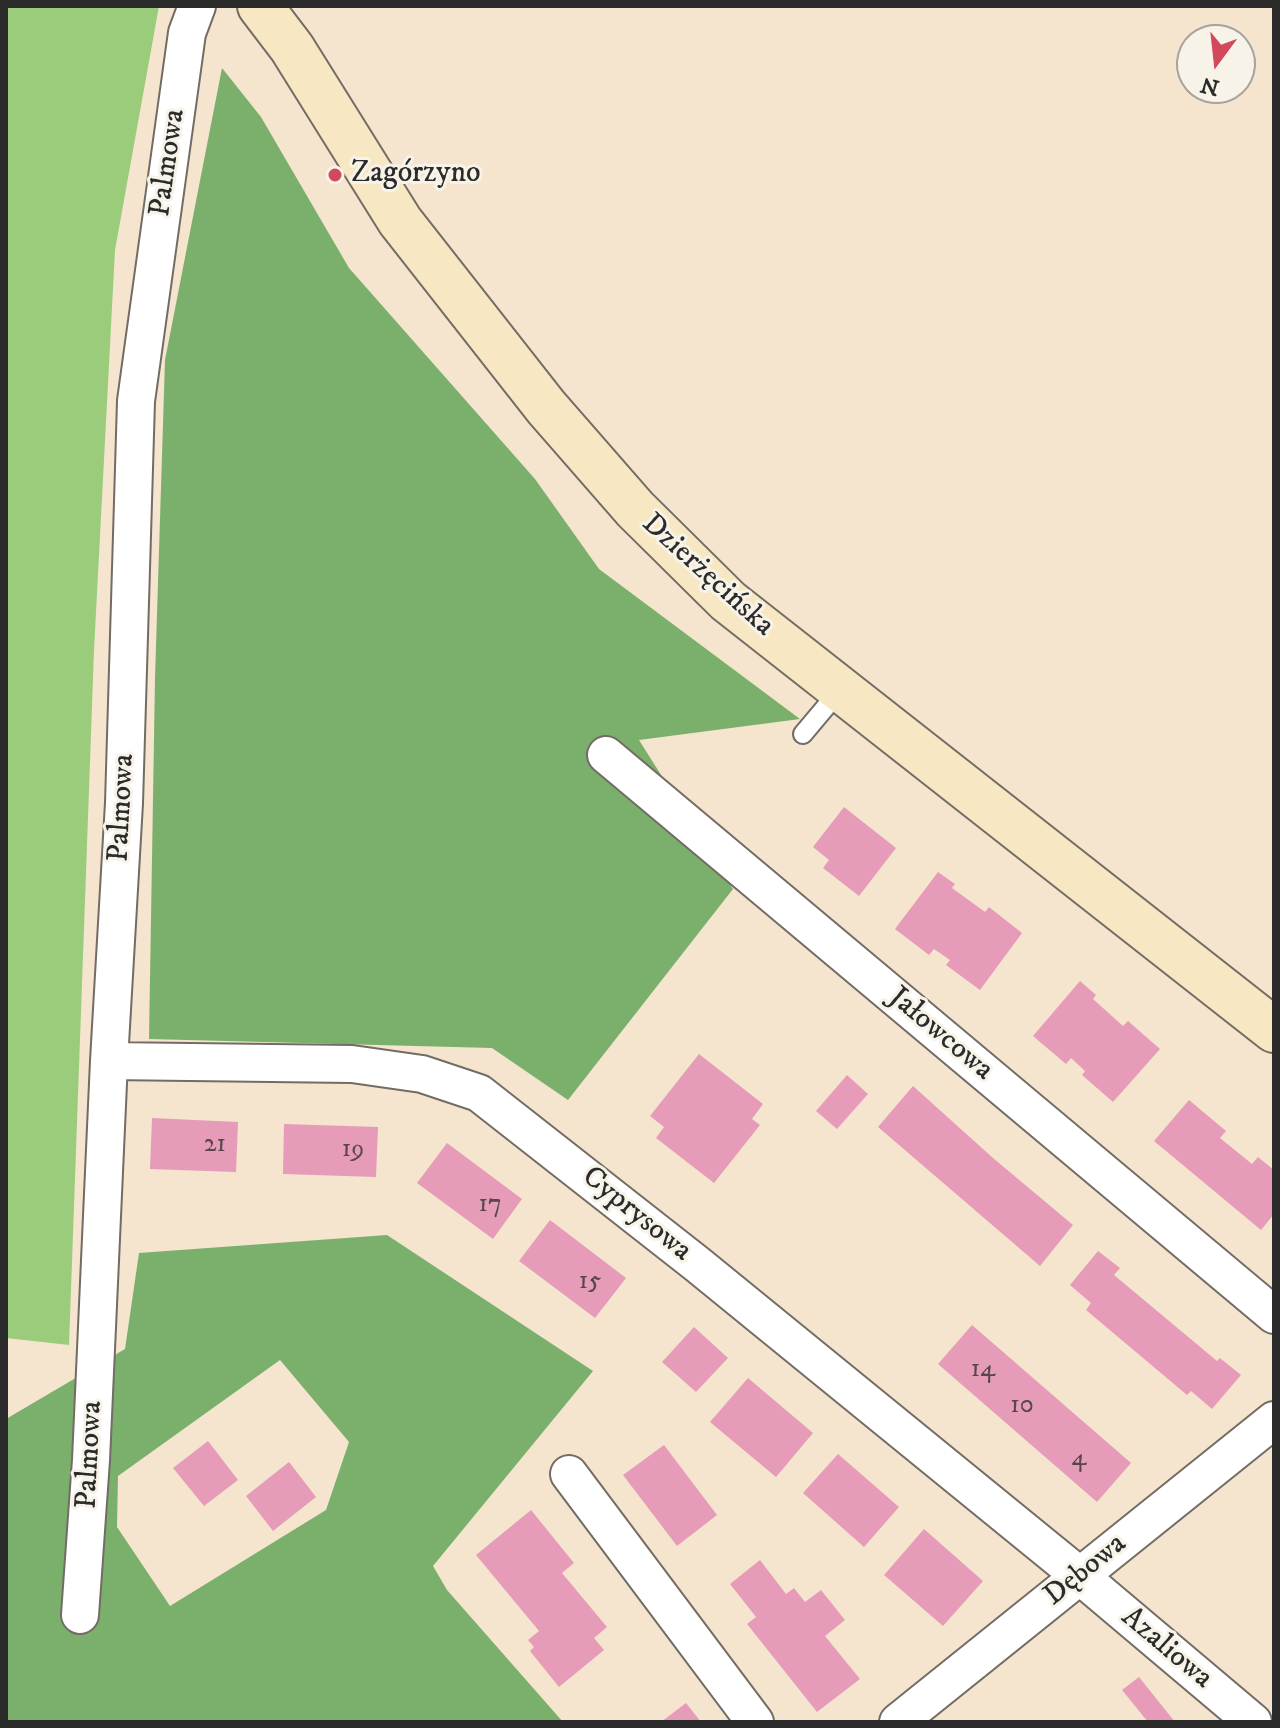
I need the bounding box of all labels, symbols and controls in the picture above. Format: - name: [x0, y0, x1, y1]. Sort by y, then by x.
- north arrow: [1176, 24, 1256, 104]
- text: N: [1198, 70, 1222, 101]
- street label: Palmowa: [144, 107, 194, 219]
- place label: Zagórzyno: [351, 157, 481, 193]
- marker: Zagórzyno: [326, 166, 344, 184]
- street label: Dzierżęcińska: [633, 507, 781, 645]
- street label: Palmowa: [102, 753, 144, 863]
- street label: Jałowcowa: [880, 981, 1000, 1089]
- house number: 21: [204, 1130, 226, 1162]
- house number: 19: [342, 1135, 364, 1167]
- street label: Cyprysowa: [574, 1160, 698, 1270]
- house number: 17: [478, 1190, 502, 1222]
- house number: 15: [579, 1267, 601, 1299]
- house number: 14: [971, 1355, 995, 1387]
- house number: 10: [1010, 1391, 1034, 1423]
- street label: Palmowa: [70, 1400, 112, 1510]
- house number: 4: [1072, 1444, 1086, 1476]
- street label: Dębowa: [1038, 1527, 1134, 1615]
- street label: Azaliowa: [1113, 1600, 1219, 1698]

